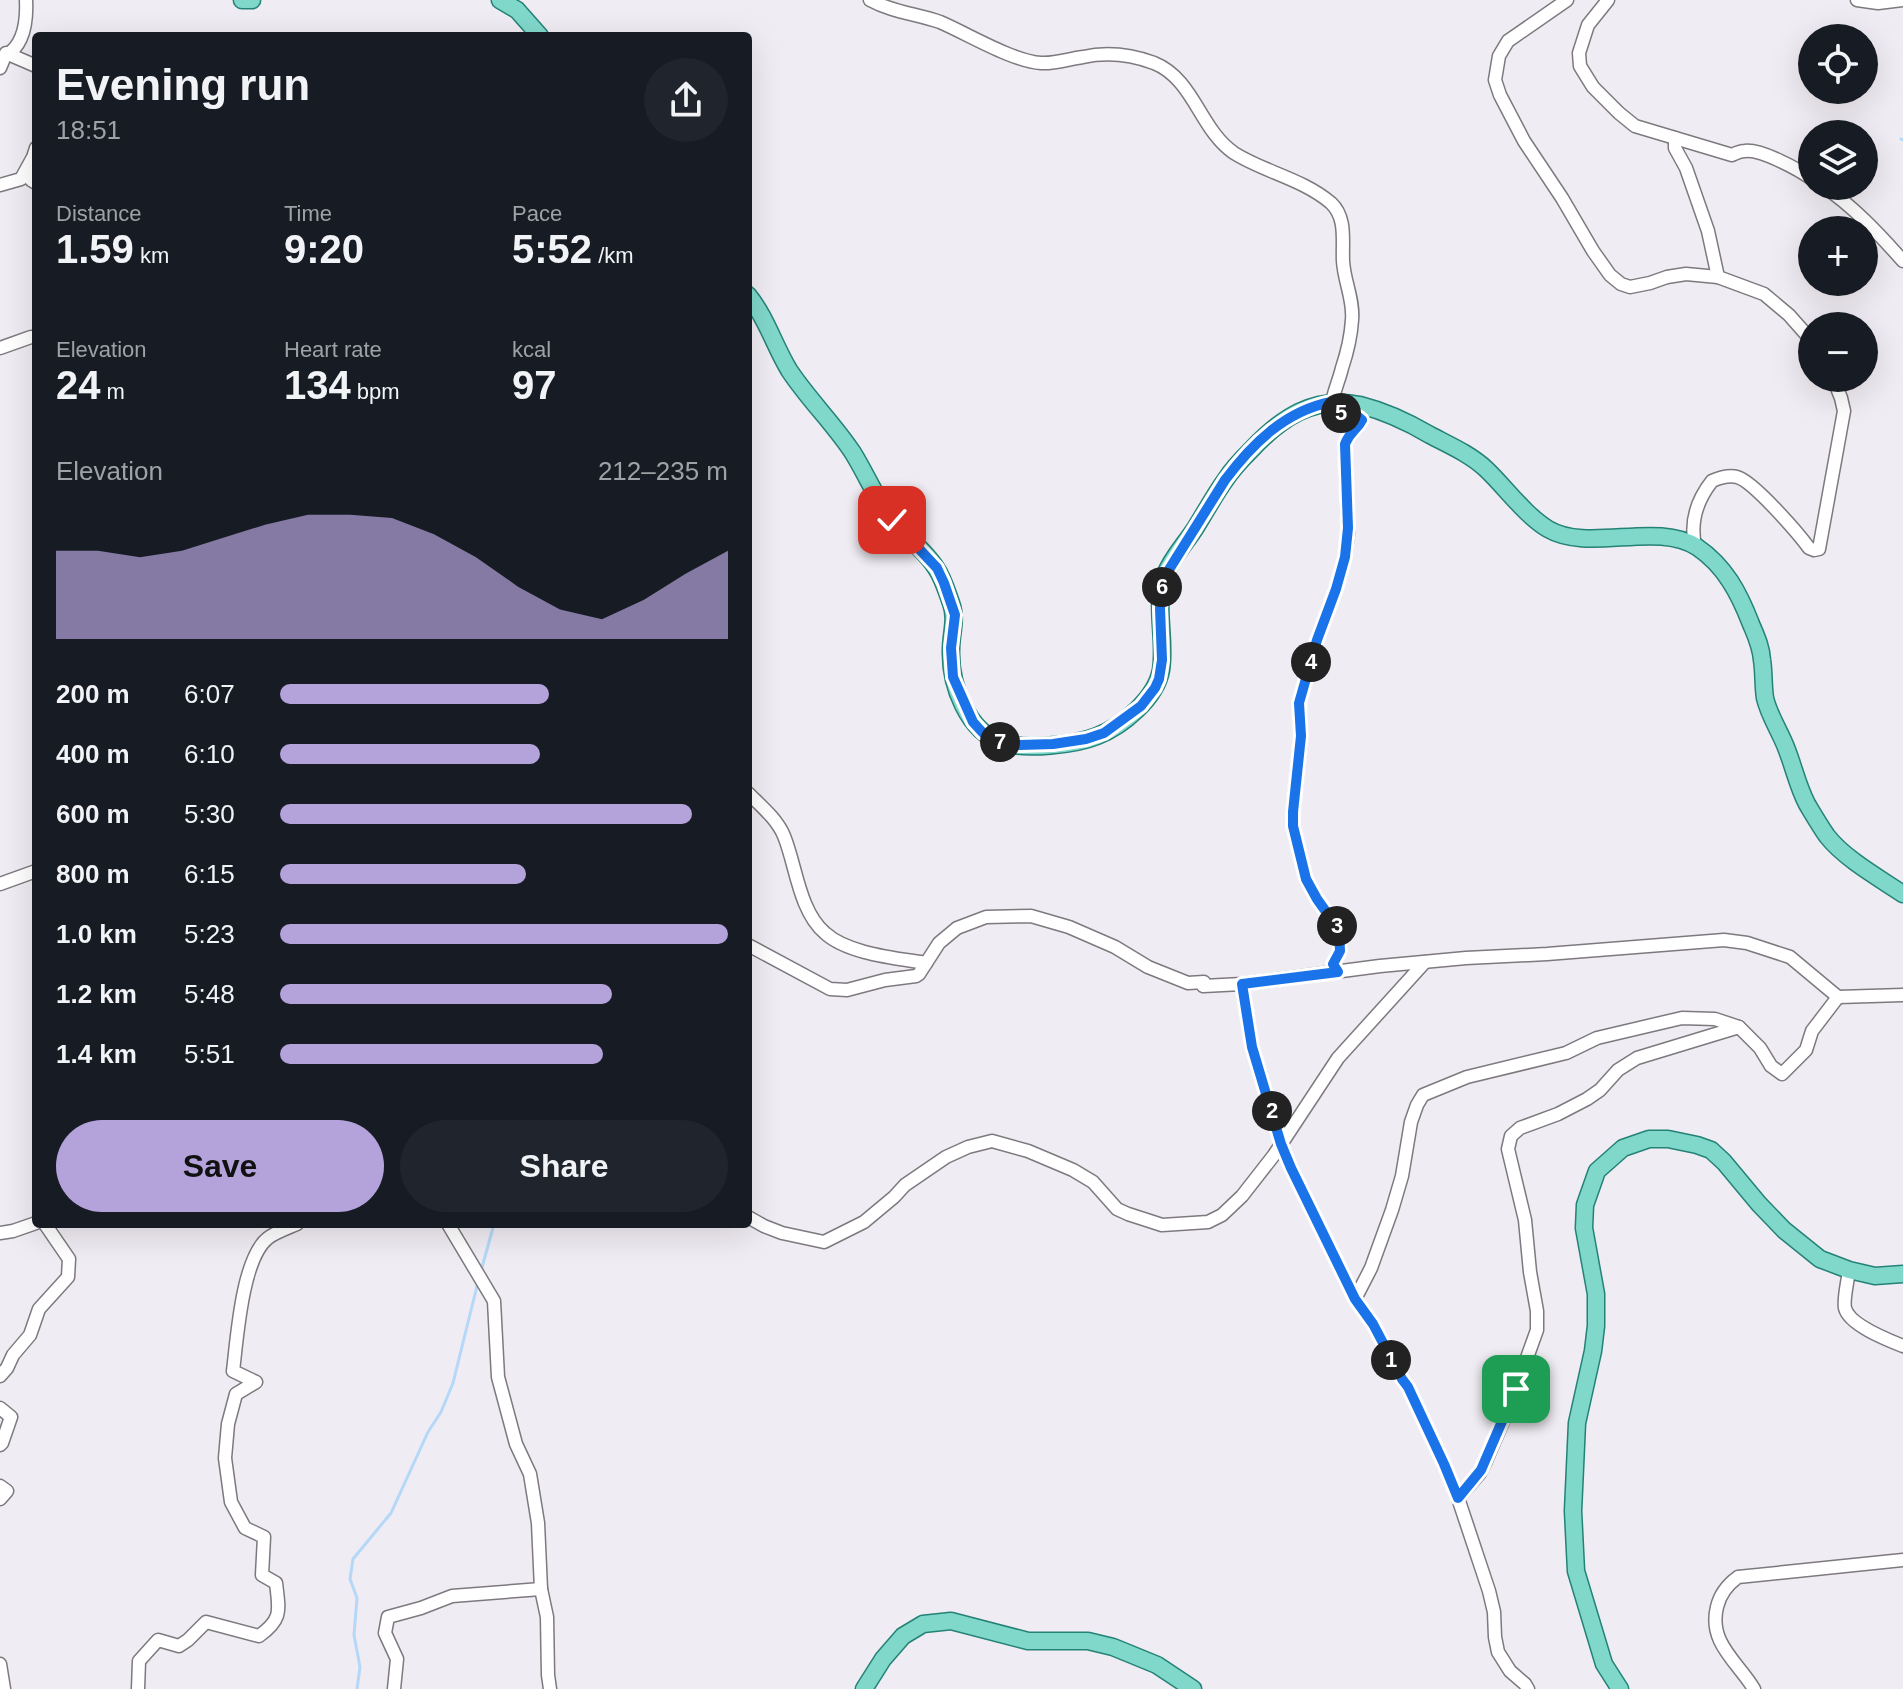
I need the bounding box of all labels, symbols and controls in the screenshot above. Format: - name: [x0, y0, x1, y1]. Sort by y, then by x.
- map controls: [1798, 24, 1878, 392]
- button: locate: [1798, 24, 1878, 104]
- button: share: [644, 58, 728, 142]
- text: Evening run: [56, 60, 310, 109]
- text: 18:51: [56, 115, 121, 145]
- button: layers: [1798, 120, 1878, 200]
- text: Distance: [56, 201, 142, 226]
- text: Time: [284, 201, 332, 226]
- text: Pace: [512, 201, 562, 226]
- button: +: [1798, 216, 1878, 296]
- text: 1.59: [56, 227, 134, 271]
- text: 9:20: [284, 227, 364, 271]
- text: 5:52: [512, 227, 592, 271]
- text: km: [134, 243, 169, 268]
- text: /km: [592, 243, 634, 268]
- button: −: [1798, 312, 1878, 392]
- text: Elevation: [56, 337, 147, 362]
- text: Heart rate: [284, 337, 382, 362]
- text: kcal: [512, 337, 551, 362]
- text: 24: [56, 363, 101, 407]
- text: 134: [284, 363, 351, 407]
- text: 97: [512, 363, 557, 407]
- text: m: [101, 379, 125, 404]
- text: bpm: [351, 379, 400, 404]
- pin: 5: [1321, 393, 1361, 433]
- text: 5: [1335, 400, 1347, 425]
- text: Elevation: [56, 456, 163, 486]
- text: 212–235 m: [598, 456, 728, 486]
- pin: [858, 486, 926, 554]
- icon: check: [870, 498, 914, 542]
- pin: 6: [1142, 567, 1182, 607]
- text: 6: [1156, 574, 1168, 599]
- pin: 4: [1291, 642, 1331, 682]
- text: 4: [1305, 649, 1317, 674]
- text: 200 m: [56, 679, 130, 709]
- text: 6:07: [184, 679, 235, 709]
- pin: 7: [980, 722, 1020, 762]
- text: 7: [994, 729, 1006, 754]
- text: 400 m: [56, 739, 130, 769]
- text: 6:10: [184, 739, 235, 769]
- text: 600 m: [56, 799, 130, 829]
- text: 5:30: [184, 799, 235, 829]
- text: 800 m: [56, 859, 130, 889]
- text: 6:15: [184, 859, 235, 889]
- pin: 3: [1317, 906, 1357, 946]
- text: 3: [1331, 913, 1343, 938]
- text: 1.0 km: [56, 919, 137, 949]
- text: 5:23: [184, 919, 235, 949]
- text: 1.2 km: [56, 979, 137, 1009]
- text: 5:48: [184, 979, 235, 1009]
- text: 1.4 km: [56, 1039, 137, 1069]
- text: 5:51: [184, 1039, 235, 1069]
- pin: 2: [1252, 1091, 1292, 1131]
- text: 2: [1266, 1098, 1278, 1123]
- button: Save: [56, 1120, 384, 1212]
- button: Share: [400, 1120, 728, 1212]
- pin: 1: [1371, 1340, 1411, 1380]
- text: 1: [1385, 1347, 1397, 1372]
- pin: [1482, 1355, 1550, 1423]
- icon: arrive: [1494, 1367, 1538, 1411]

